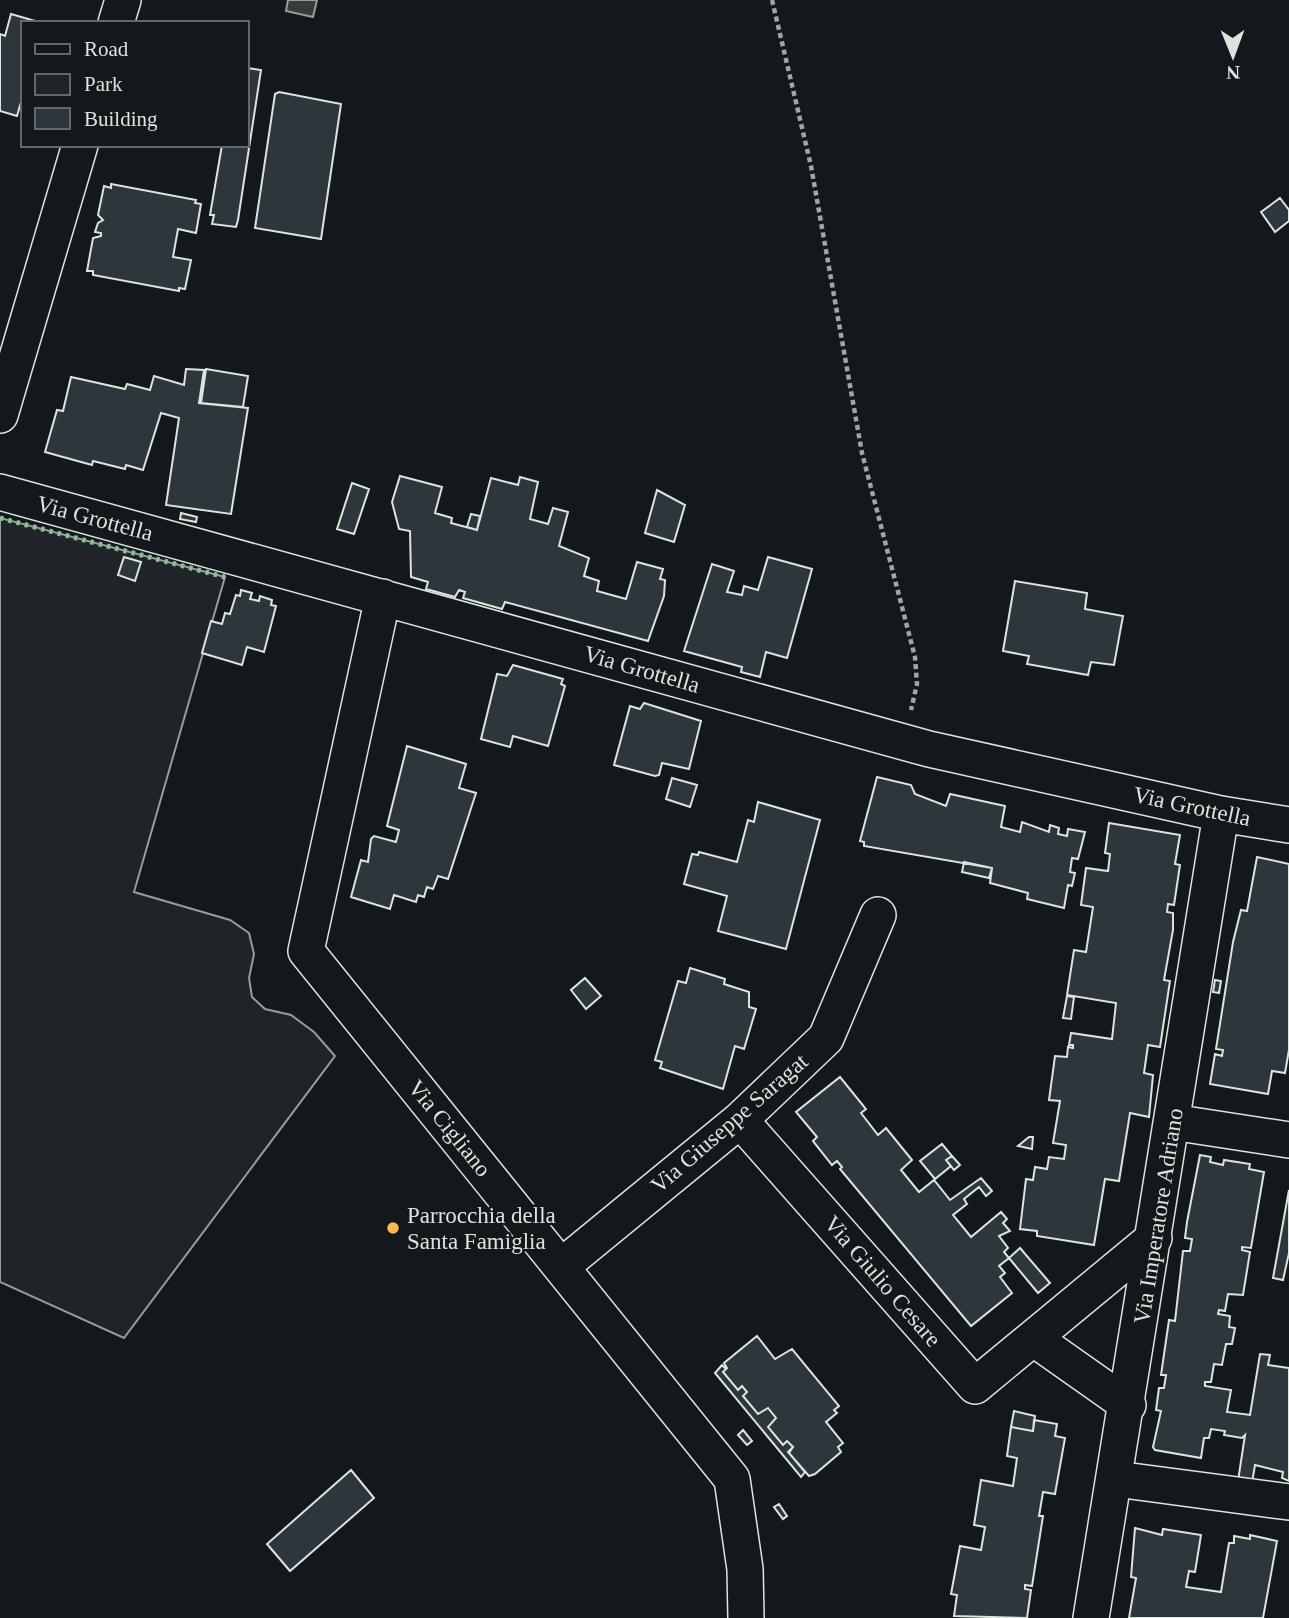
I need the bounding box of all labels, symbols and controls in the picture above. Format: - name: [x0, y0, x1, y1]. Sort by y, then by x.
- legend: [21, 21, 248, 147]
- north arrow: [1198, 21, 1268, 91]
- text: Road: [84, 37, 129, 61]
- text: N: [1226, 62, 1240, 83]
- text: Park: [84, 72, 123, 96]
- text: Building: [84, 107, 158, 131]
- street label: Via Grottella: [34, 491, 156, 546]
- street label: Via Grottella: [581, 641, 703, 698]
- street label: Via Grottella: [1131, 782, 1253, 831]
- street label: Via Giuseppe Saragat: [646, 1048, 813, 1198]
- street label: Via Cigliano: [403, 1075, 496, 1182]
- street label: Via Imperatore Adriano: [1129, 1106, 1188, 1326]
- place label: Parrocchia della Santa Famiglia: [407, 1203, 556, 1254]
- street label: Via Giulio Cesare: [819, 1211, 946, 1352]
- marker: Parrocchia della Santa Famiglia: [385, 1220, 401, 1236]

